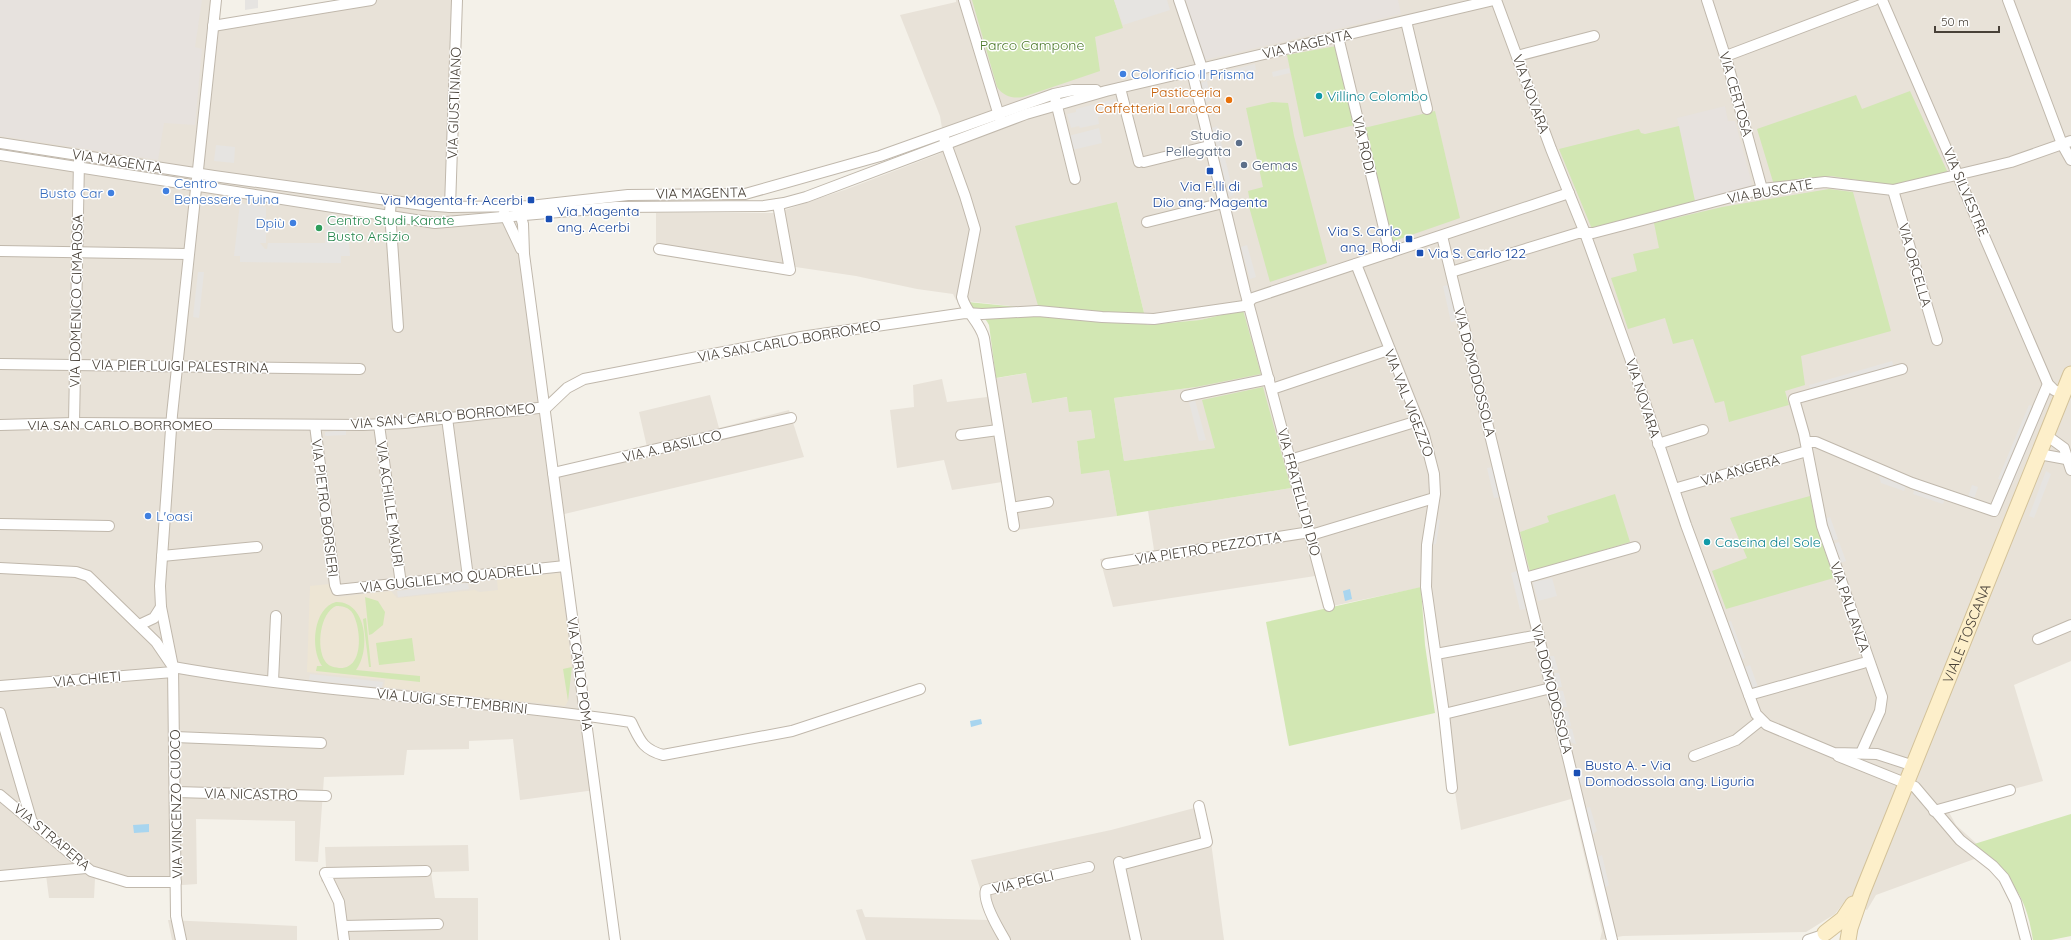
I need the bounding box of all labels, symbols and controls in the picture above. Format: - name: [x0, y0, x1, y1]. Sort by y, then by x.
- scale bar: [1935, 8, 1999, 34]
- text: 50 m: [1941, 14, 1969, 29]
- street label: VIA MAGENTA: [1261, 25, 1353, 63]
- park label: Parco Campone: [980, 36, 1084, 54]
- street label: VIA GIUSTINIANO: [443, 46, 465, 159]
- street label: VIA CERTOSA: [1715, 49, 1757, 139]
- street label: VIA NOVARA: [1508, 52, 1554, 136]
- place label: Colorificio Il Prisma: [1131, 65, 1254, 83]
- marker: Colorificio Il Prisma: [1118, 69, 1128, 79]
- place label: Pasticceria Caffetteria Larocca: [1095, 83, 1221, 117]
- place label: Villino Colombo: [1327, 87, 1428, 105]
- marker: Villino Colombo: [1314, 91, 1324, 101]
- marker: Pasticceria Caffetteria Larocca: [1224, 95, 1234, 105]
- street label: VIA RODI: [1349, 114, 1379, 176]
- place label: Studio Pellegatta: [1166, 126, 1231, 160]
- marker: Studio Pellegatta: [1234, 138, 1244, 148]
- street label: VIA MAGENTA: [71, 145, 163, 177]
- street label: VIA SILVESTRE: [1939, 145, 1993, 239]
- place label: Gemas: [1252, 156, 1297, 174]
- marker: Gemas: [1239, 160, 1249, 170]
- marker: Via F.lli di Dio ang. Magenta: [1205, 166, 1215, 176]
- place label: Centro Benessere Tuina: [174, 174, 279, 208]
- street label: VIA BUSCATE: [1726, 175, 1814, 207]
- place label: Via F.lli di Dio ang. Magenta: [1153, 177, 1267, 211]
- street label: VIA MAGENTA: [655, 183, 747, 203]
- place label: Busto Car: [39, 184, 104, 202]
- marker: Centro Benessere Tuina: [161, 186, 171, 196]
- marker: Busto Car: [106, 188, 116, 198]
- place label: Via Magenta fr. Acerbi: [380, 191, 523, 209]
- marker: Via Magenta fr. Acerbi: [526, 195, 536, 205]
- place label: Via Magenta ang. Acerbi: [557, 202, 639, 236]
- place label: Centro Studi Karate Busto Arsizio: [327, 211, 454, 245]
- street label: VIA DOMENICO CIMAROSA: [65, 214, 87, 388]
- place label: Dpiù: [255, 214, 285, 232]
- marker: Via Magenta ang. Acerbi: [544, 214, 554, 224]
- marker: Dpiù: [288, 218, 298, 228]
- street label: VIA ORCELLA: [1894, 221, 1936, 309]
- place label: Via S. Carlo ang. Rodi: [1328, 222, 1401, 256]
- marker: Centro Studi Karate Busto Arsizio: [314, 223, 324, 233]
- marker: Via S. Carlo ang. Rodi: [1404, 234, 1414, 244]
- place label: Via S. Carlo 122: [1428, 244, 1526, 262]
- marker: Via S. Carlo 122: [1415, 248, 1425, 258]
- street label: VIA DOMODOSSOLA: [1450, 306, 1500, 438]
- street label: VIA SAN CARLO BORROMEO: [696, 316, 882, 366]
- street label: VIA VAL VIGEZZO: [1380, 347, 1438, 460]
- street label: VIA PIER LUIGI PALESTRINA: [91, 355, 269, 377]
- street label: VIA NOVARA: [1622, 356, 1664, 440]
- street label: VIA SAN CARLO BORROMEO: [350, 399, 536, 433]
- street label: VIA SAN CARLO BORROMEO: [27, 416, 213, 434]
- street label: VIA A. BASILICO: [621, 426, 724, 466]
- street label: VIA FRATELLI DI DIO: [1273, 426, 1325, 558]
- street label: VIA PIETRO BORSIERI: [308, 438, 342, 578]
- street label: VIA ACHILLE MAURI: [372, 440, 408, 568]
- street label: VIA ANGERA: [1699, 450, 1781, 490]
- place label: L'oasi: [156, 507, 193, 525]
- marker: L'oasi: [143, 511, 153, 521]
- street label: VIA PIETRO PEZZOTTA: [1133, 528, 1283, 568]
- place label: Cascina del Sole: [1715, 533, 1821, 551]
- marker: Cascina del Sole: [1702, 537, 1712, 547]
- street label: VIA GUGLIELMO QUADRELLI: [359, 559, 543, 597]
- street label: VIA PALLANZA: [1826, 559, 1874, 655]
- street label: VIALE TOSCANA: [1938, 581, 1995, 686]
- street label: VIA CARLO POMA: [563, 616, 597, 732]
- street label: VIA DOMODOSSOLA: [1527, 623, 1577, 755]
- street label: VIA CHIETI: [52, 667, 122, 691]
- street label: VIA LUIGI SETTEMBRINI: [376, 684, 528, 718]
- street label: VIA VINCENZO CUOCO: [166, 729, 186, 879]
- place label: Busto A. - Via Domodossola ang. Liguria: [1585, 756, 1754, 790]
- marker: Busto A. - Via Domodossola ang. Liguria: [1572, 768, 1582, 778]
- street label: VIA NICASTRO: [204, 784, 298, 804]
- street label: VIA STRAPERA: [10, 800, 94, 874]
- street label: VIA PEGLI: [990, 866, 1056, 898]

